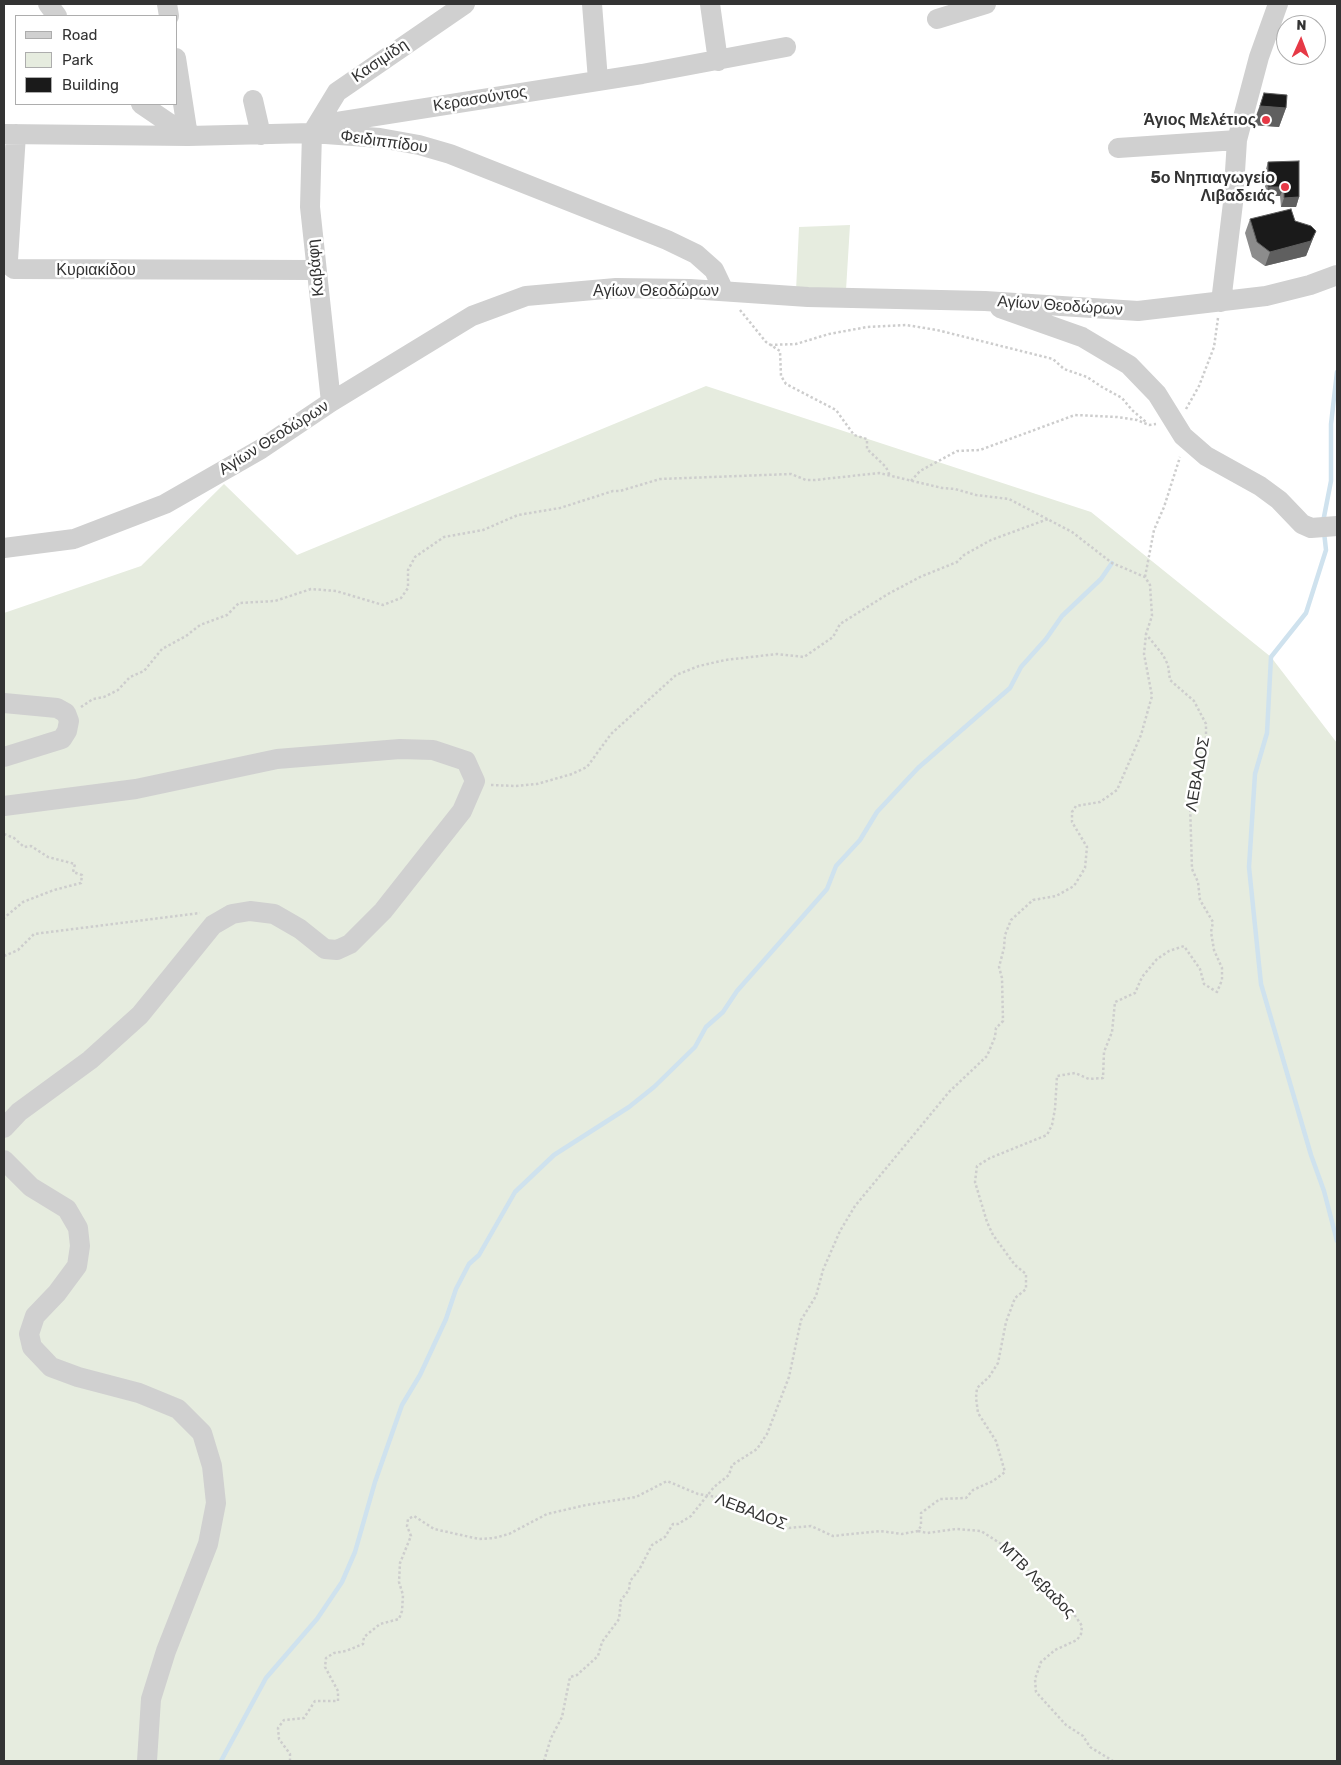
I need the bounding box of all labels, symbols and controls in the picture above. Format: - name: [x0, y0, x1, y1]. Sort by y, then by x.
- legend: [15, 15, 178, 105]
- north arrow: [1276, 15, 1326, 65]
- text: N: [1296, 17, 1307, 34]
- text: Road: [62, 26, 98, 44]
- street label: Κασιμίδη: [348, 35, 412, 87]
- text: Park: [62, 51, 93, 69]
- text: Building: [62, 76, 119, 94]
- street label: Κερασούντος: [432, 82, 528, 116]
- place label: Άγιος Μελέτιος: [1143, 110, 1256, 130]
- marker: Άγιος Μελέτιος: [1260, 114, 1272, 126]
- street label: Φειδιππίδου: [339, 126, 429, 158]
- place label: 5ο Νηπιαγωγείο Λιβαδειάς: [1150, 168, 1275, 206]
- marker: 5ο Νηπιαγωγείο Λιβαδειάς: [1279, 181, 1291, 193]
- street label: Καβάφη: [303, 238, 329, 298]
- street label: Κυριακίδου: [56, 260, 136, 280]
- street label: Αγίων Θεοδώρων: [593, 281, 719, 301]
- street label: Αγίων Θεοδώρων: [997, 292, 1123, 320]
- street label: Αγίων Θεοδώρων: [216, 397, 332, 479]
- street label: ΛΕΒΑΔΟΣ: [1182, 735, 1214, 813]
- street label: ΛΕΒΑΔΟΣ: [712, 1490, 790, 1534]
- street label: ΜΤΒ Λεβαδος: [995, 1538, 1079, 1622]

